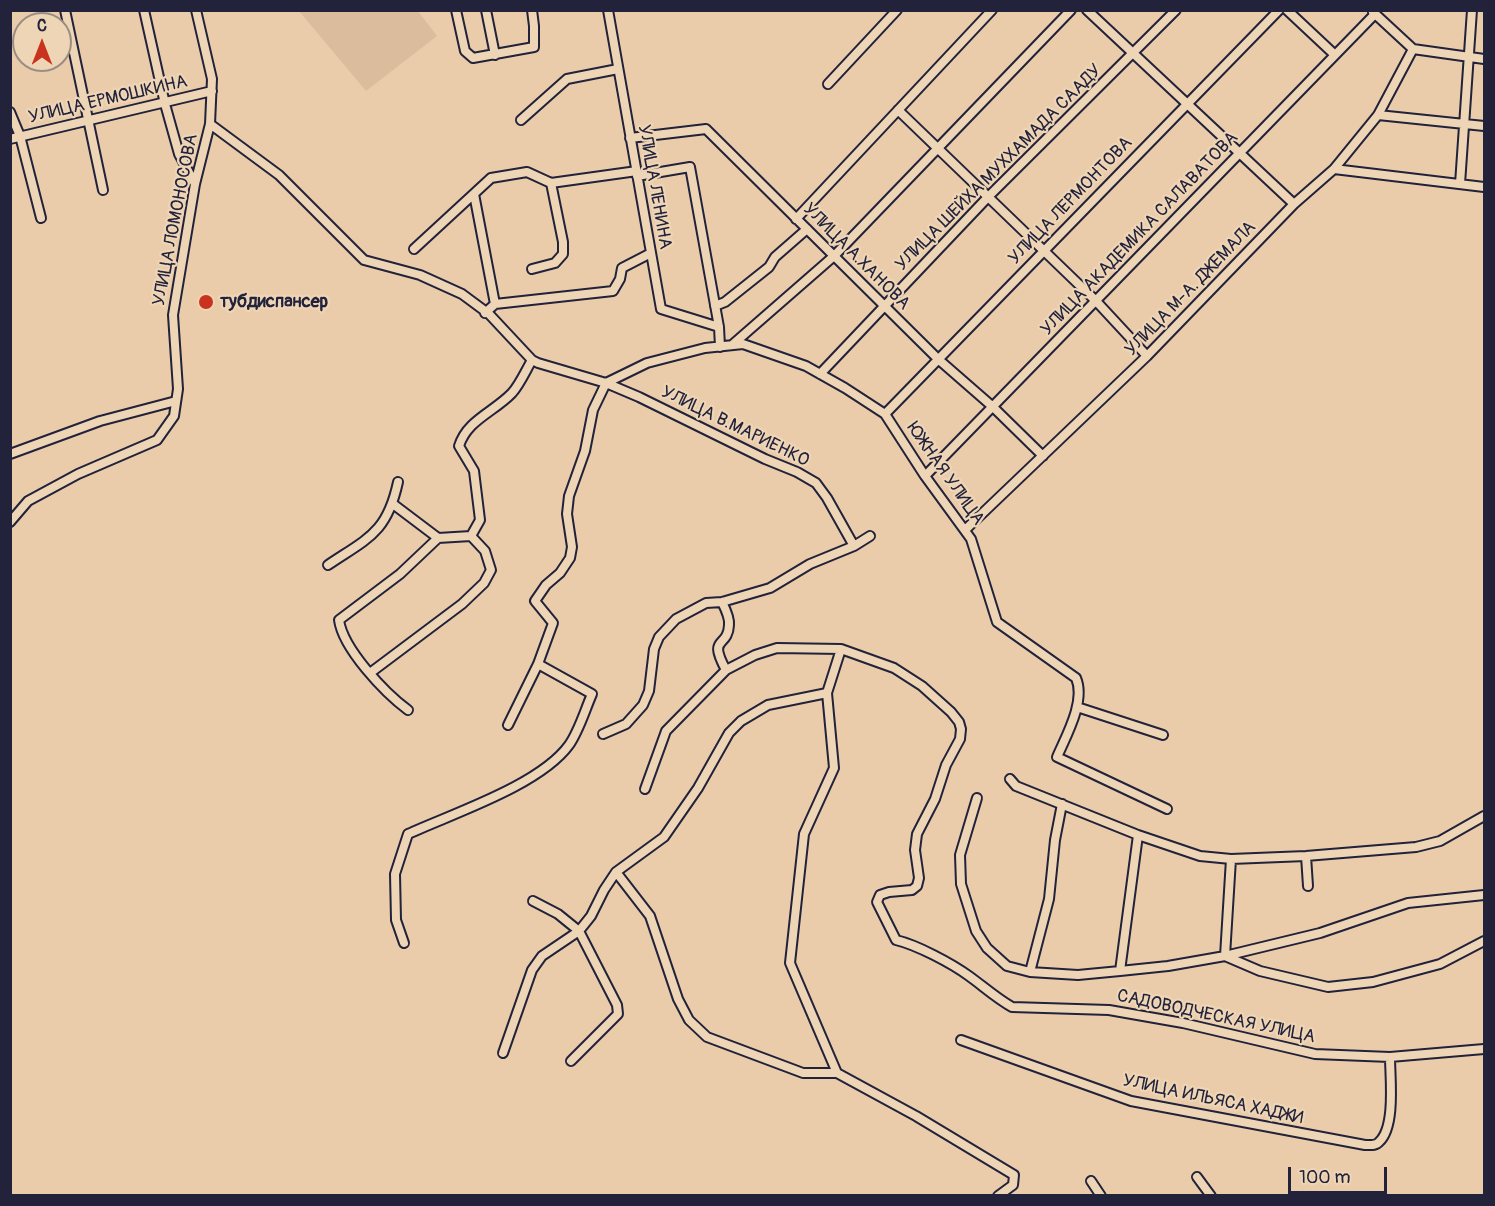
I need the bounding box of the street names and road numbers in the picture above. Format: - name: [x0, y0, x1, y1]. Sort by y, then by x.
- street label: УЛИЦА ШЕЙХА МУХХАМАДА СААДУ: [891, 60, 1107, 276]
- street label: УЛИЦА ЕРМОШКИНА: [26, 71, 190, 129]
- street label: УЛИЦА ЛЕНИНА: [632, 123, 676, 251]
- street label: УЛИЦА АКАДЕМИКА САЛАВАТОВА: [1037, 128, 1243, 340]
- street label: УЛИЦА ЛОМОНОСОВА: [149, 132, 203, 308]
- street label: УЛИЦА ЛЕРМОНТОВА: [1005, 133, 1137, 269]
- street label: УЛИЦА А.ХАНОВА: [798, 199, 914, 315]
- street label: УЛИЦА М-А. ДЖЕМАЛА: [1121, 217, 1261, 361]
- street label: УЛИЦА В.МАРИЕНКО: [658, 382, 812, 472]
- street label: ЮЖНАЯ УЛИЦА: [902, 418, 988, 530]
- street label: САДОВОДЧЕСКАЯ УЛИЦА: [1115, 985, 1317, 1049]
- street label: УЛИЦА ИЛЬЯСА ХАДЖИ: [1121, 1070, 1305, 1130]

